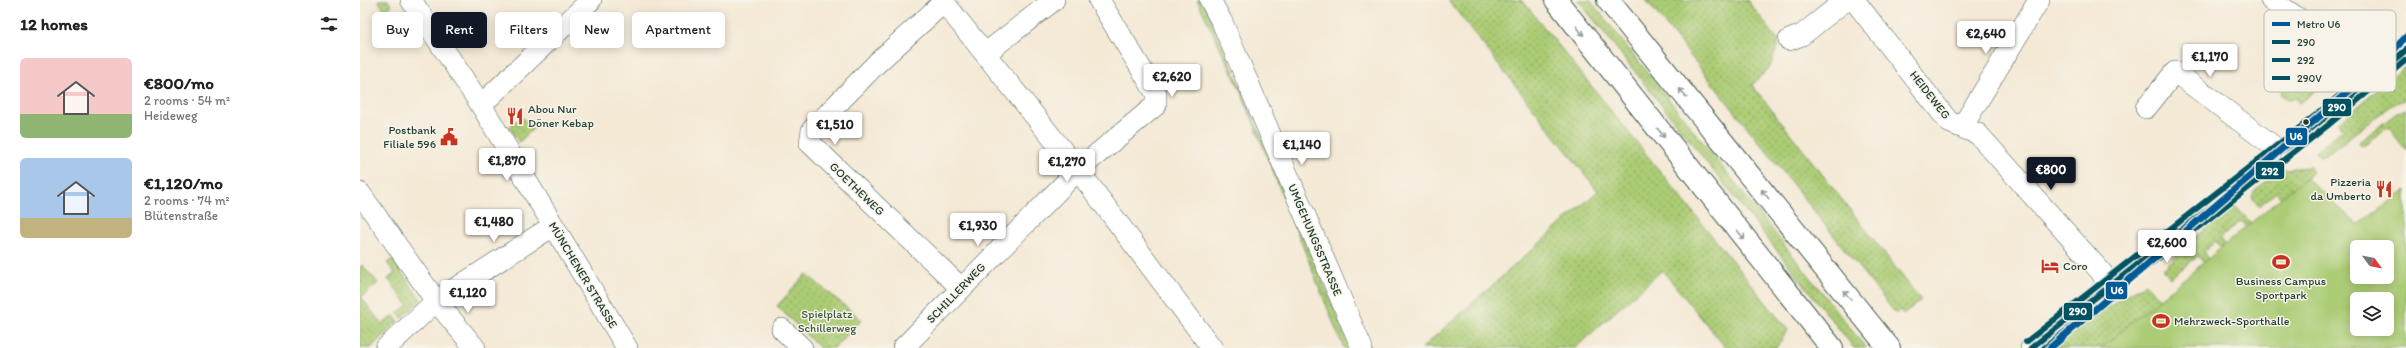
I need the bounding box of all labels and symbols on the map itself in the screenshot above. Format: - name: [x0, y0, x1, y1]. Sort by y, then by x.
- legend: [2264, 10, 2396, 92]
- text: Metro U6: [2297, 18, 2341, 31]
- pin: €2,640: [1953, 21, 2019, 55]
- one-way arrow: [1576, 25, 1585, 36]
- text: 290: [2297, 36, 2316, 49]
- pin: €1,170: [2177, 44, 2243, 78]
- text: 292: [2297, 54, 2315, 67]
- pin: €2,620: [1139, 64, 1205, 98]
- street label: HEIDEWEG: [1907, 68, 1953, 122]
- text: 290V: [2297, 72, 2322, 85]
- one-way arrow: [1679, 87, 1688, 98]
- line badge: 290: [2322, 98, 2352, 117]
- text: 290: [2328, 101, 2346, 114]
- place label: Abou Nur Döner Kebap: [528, 102, 594, 130]
- restaurant icon: Abou Nur Döner Kebap: [505, 106, 525, 126]
- pin: €1,510: [802, 112, 868, 146]
- unlabelled marker: [2301, 117, 2311, 127]
- place label: Postbank Filiale 596: [383, 123, 436, 151]
- public building icon: Postbank Filiale 596: [439, 127, 459, 147]
- one-way arrow: [1656, 127, 1665, 138]
- line badge: U6: [2285, 127, 2308, 146]
- text: U6: [2289, 130, 2303, 143]
- pin: €1,140: [1269, 132, 1335, 166]
- pin: €1,870: [474, 148, 540, 182]
- pin: €1,270: [1034, 149, 1100, 183]
- pin: €800: [2027, 157, 2075, 191]
- street label: GOETHEWEG: [827, 159, 887, 219]
- line badge: 292: [2255, 161, 2285, 180]
- text: 292: [2261, 165, 2279, 178]
- place label: Pizzeria da Umberto: [2310, 175, 2372, 203]
- restaurant icon: Pizzeria da Umberto: [2374, 179, 2394, 199]
- street label: UMGEHUNGSSTRASSE: [1285, 182, 1345, 298]
- one-way arrow: [1761, 188, 1770, 199]
- pin: €1,480: [461, 209, 527, 243]
- pin: €1,930: [945, 213, 1011, 247]
- street label: MÜNCHENER STRASSE: [546, 219, 621, 331]
- one-way arrow: [1737, 229, 1746, 240]
- pin: €2,600: [2134, 230, 2200, 264]
- north arrow: [2350, 240, 2394, 284]
- sports icon: Business Campus Sportpark: [2271, 252, 2291, 272]
- hotel icon: Coro: [2040, 256, 2060, 276]
- place label: Coro: [2063, 259, 2088, 273]
- street label: SCHILLERWEG: [924, 260, 988, 326]
- place label: Business Campus Sportpark: [2236, 274, 2326, 302]
- pin: €1,120: [435, 280, 501, 314]
- line badge: U6: [2105, 281, 2128, 300]
- text: U6: [2110, 284, 2124, 297]
- one-way arrow: [1842, 290, 1851, 301]
- line badge: 290: [2063, 302, 2093, 321]
- text: 290: [2069, 305, 2087, 318]
- park label: Spielplatz Schillerweg: [798, 307, 857, 335]
- sports icon: Mehrzweck-Sporthalle: [2151, 311, 2171, 331]
- place label: Mehrzweck-Sporthalle: [2174, 314, 2290, 328]

